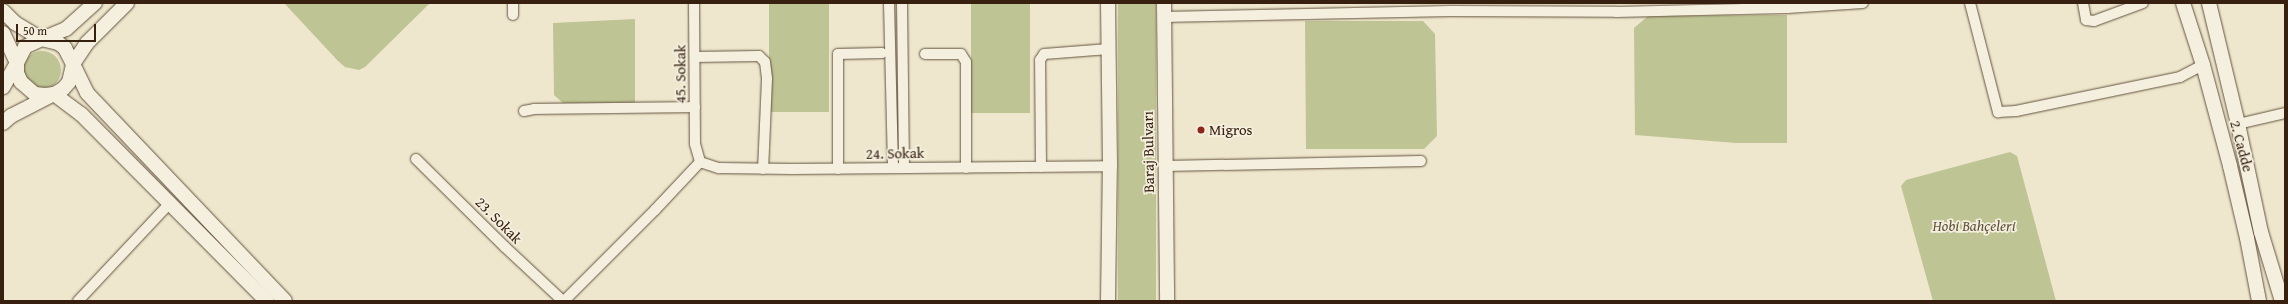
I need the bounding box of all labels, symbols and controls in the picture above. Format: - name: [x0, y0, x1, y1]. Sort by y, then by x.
- scale bar: [18, 16, 98, 42]
- text: 50 m: [23, 22, 47, 39]
- street label: 45. Sokak: [671, 45, 689, 103]
- street label: Baraj Bulvarı: [1138, 111, 1158, 193]
- street label: 2. Cadde: [2227, 118, 2257, 174]
- place label: Migros: [1209, 121, 1253, 139]
- marker: Migros: [1196, 125, 1206, 135]
- street label: 24. Sokak: [866, 143, 924, 163]
- street label: 23. Sokak: [472, 193, 526, 247]
- park label: Hobi Bahçeleri: [1933, 217, 2015, 235]

